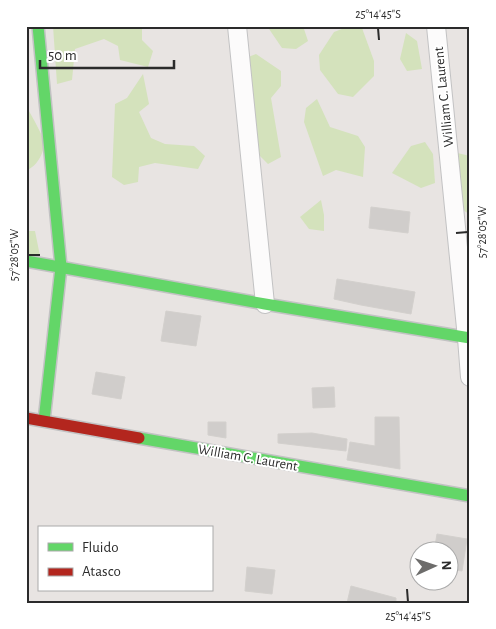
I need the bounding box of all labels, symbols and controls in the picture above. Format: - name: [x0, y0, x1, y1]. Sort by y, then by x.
- text: 25°14'45"S: [355, 8, 401, 20]
- scale bar: [40, 38, 174, 70]
- street label: William C. Laurent: [432, 46, 456, 148]
- text: 50 m: [48, 48, 77, 63]
- text: 57°28'05"W: [476, 206, 488, 258]
- text: 57°28'05"W: [8, 229, 20, 281]
- street label: William C. Laurent: [197, 442, 299, 474]
- legend: [38, 526, 212, 592]
- text: Fluido: [82, 540, 119, 555]
- north arrow: [408, 542, 458, 592]
- text: N: [439, 560, 453, 571]
- text: Atasco: [82, 564, 121, 579]
- text: 25°14'45"S: [385, 610, 431, 622]

